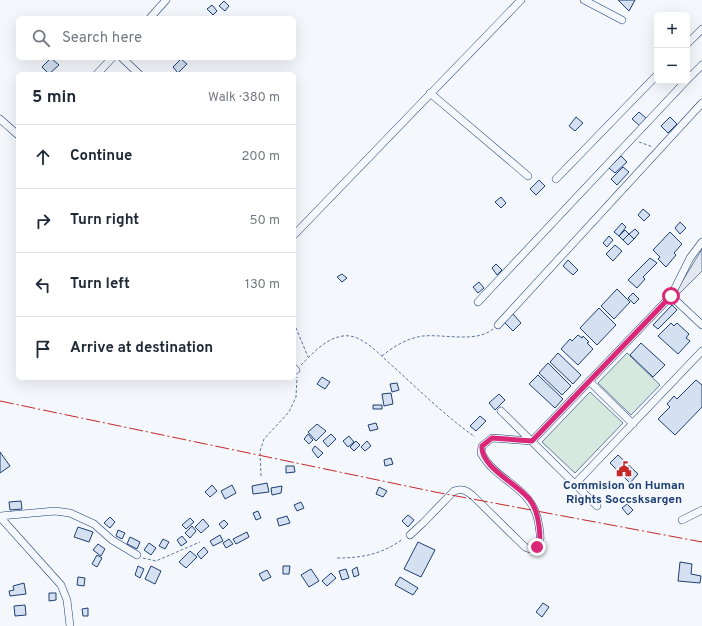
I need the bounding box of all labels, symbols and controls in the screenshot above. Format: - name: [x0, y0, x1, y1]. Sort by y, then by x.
- map controls: [654, 12, 690, 84]
- button: +: [654, 12, 690, 48]
- search box: [16, 16, 296, 60]
- icon: search: [30, 27, 52, 49]
- text: Search here: [62, 29, 142, 48]
- button: −: [654, 48, 690, 84]
- text: 5 min: [32, 87, 76, 109]
- text: Walk · 380 m: [208, 90, 280, 106]
- icon: ahead: [32, 146, 54, 168]
- text: Continue: [70, 147, 132, 166]
- text: 200 m: [241, 149, 280, 165]
- icon: right: [32, 210, 54, 232]
- text: Turn right: [70, 211, 139, 230]
- text: 50 m: [250, 213, 280, 229]
- icon: left: [32, 274, 54, 296]
- text: Turn left: [70, 275, 130, 294]
- text: 130 m: [245, 277, 280, 293]
- route start: [662, 287, 680, 305]
- icon: arrive: [32, 338, 54, 360]
- text: Arrive at destination: [70, 339, 213, 358]
- public building icon: Commision on Human Rights Soccsksargen: [615, 460, 633, 478]
- place label: Commision on Human Rights Soccsksargen: [563, 478, 685, 508]
- route end: [528, 538, 546, 556]

